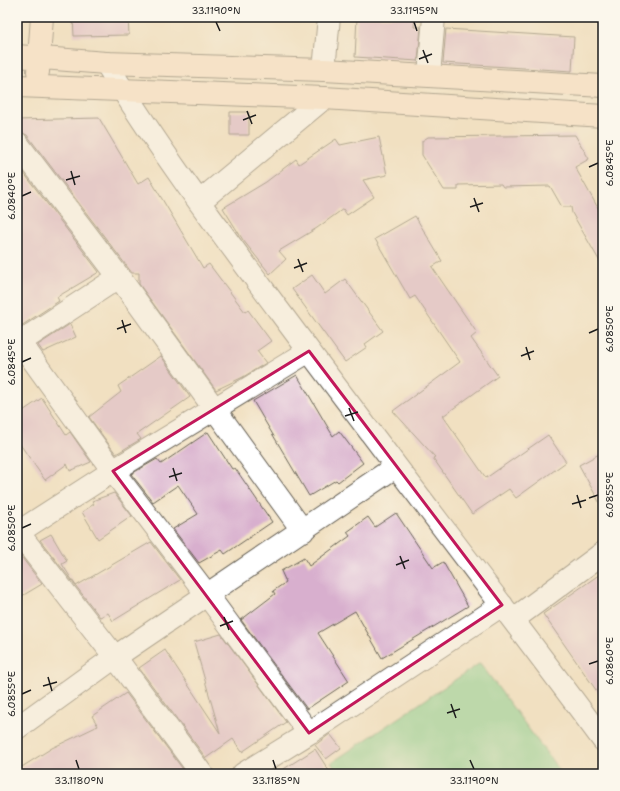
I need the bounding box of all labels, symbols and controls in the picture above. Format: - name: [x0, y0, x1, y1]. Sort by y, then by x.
- text: 33.1190°N: [191, 4, 241, 17]
- text: 33.1195°N: [390, 4, 438, 17]
- text: 6.0845°E: [603, 140, 616, 186]
- text: 6.0840°E: [5, 172, 18, 220]
- text: 6.0850°E: [603, 305, 616, 353]
- text: 6.0845°E: [5, 339, 18, 385]
- text: 6.0855°E: [603, 472, 616, 518]
- text: 6.0850°E: [5, 504, 18, 552]
- text: 6.0860°E: [603, 637, 616, 685]
- text: 6.0855°E: [5, 671, 18, 717]
- text: 33.1180°N: [54, 774, 104, 787]
- text: 33.1185°N: [252, 774, 300, 787]
- text: 33.1190°N: [449, 774, 499, 787]

